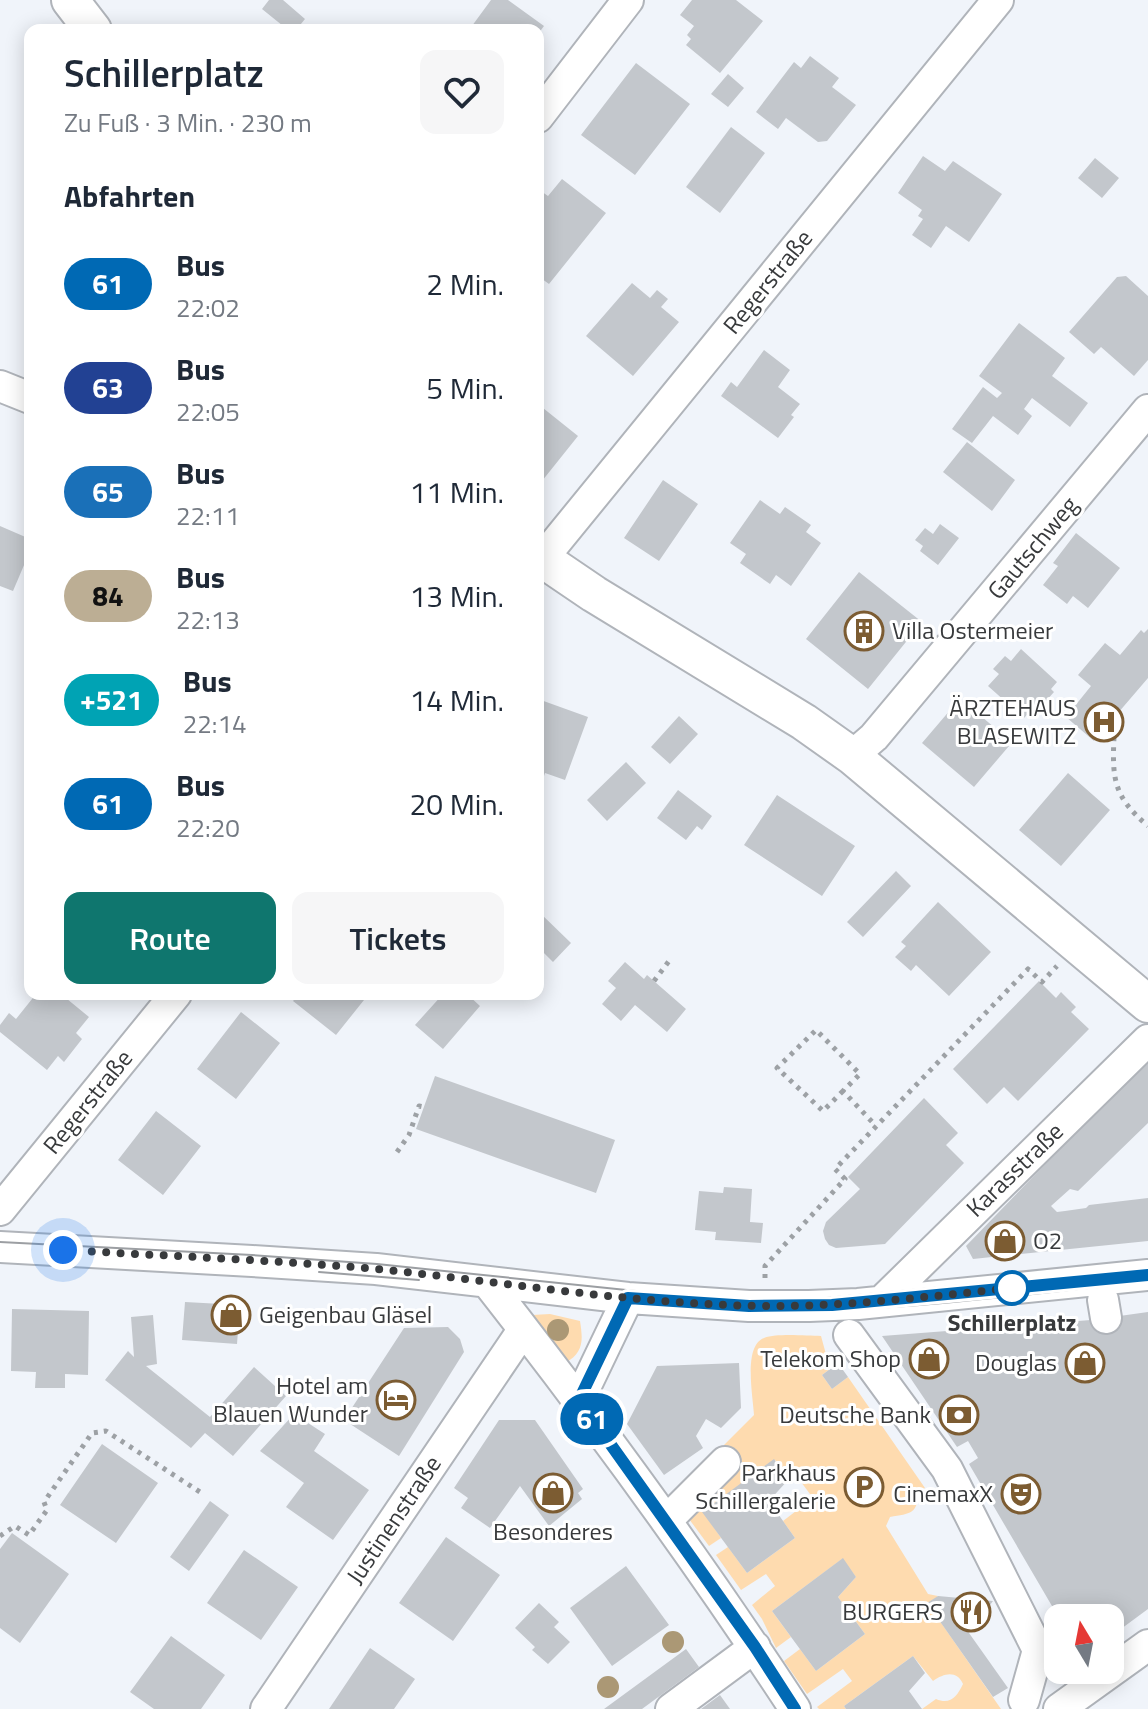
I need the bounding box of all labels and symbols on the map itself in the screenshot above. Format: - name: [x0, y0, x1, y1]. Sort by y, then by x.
- street label: Regerstraße: [714, 221, 821, 341]
- street label: Gautschweg: [978, 488, 1086, 607]
- building icon: Villa Ostermeier: [843, 610, 885, 652]
- place label: Villa Ostermeier: [892, 612, 1053, 648]
- place label: ÄRZTEHAUS BLASEWITZ: [949, 689, 1076, 753]
- hospital icon: ÄRZTEHAUS BLASEWITZ: [1083, 701, 1125, 743]
- street label: Regerstraße: [34, 1041, 141, 1161]
- street label: Karasstraße: [958, 1114, 1071, 1225]
- shop icon: O2: [984, 1220, 1026, 1262]
- place label: O2: [1033, 1222, 1062, 1258]
- your location: [43, 1230, 83, 1270]
- marker: Schillerplatz: [995, 1271, 1029, 1305]
- shop icon: Geigenbau Gläsel: [210, 1294, 252, 1336]
- place label: Geigenbau Gläsel: [259, 1296, 432, 1332]
- place label: Schillerplatz: [948, 1304, 1076, 1340]
- shop icon: Telekom Shop: [908, 1338, 950, 1380]
- place label: Telekom Shop: [760, 1340, 901, 1376]
- shop icon: Douglas: [1064, 1342, 1106, 1384]
- place label: Douglas: [975, 1344, 1057, 1380]
- place label: Hotel am Blauen Wunder: [213, 1367, 368, 1431]
- hotel icon: Hotel am Blauen Wunder: [375, 1379, 417, 1421]
- line badge: 61: [556, 1393, 628, 1445]
- bank icon: Deutsche Bank: [938, 1394, 980, 1436]
- place label: Deutsche Bank: [779, 1396, 932, 1432]
- street label: Justinenstraße: [337, 1448, 450, 1591]
- place label: Parkhaus Schillergalerie: [695, 1454, 836, 1518]
- parking icon: Parkhaus Schillergalerie: [843, 1466, 885, 1508]
- shop icon: Besonderes: [532, 1472, 574, 1514]
- theatre icon: CinemaxX: [1000, 1473, 1042, 1515]
- place label: CinemaxX: [893, 1475, 993, 1511]
- place label: Besonderes: [493, 1513, 613, 1549]
- restaurant icon: BURGERS: [950, 1591, 992, 1633]
- place label: BURGERS: [842, 1593, 943, 1629]
- north arrow: [1044, 1604, 1124, 1684]

